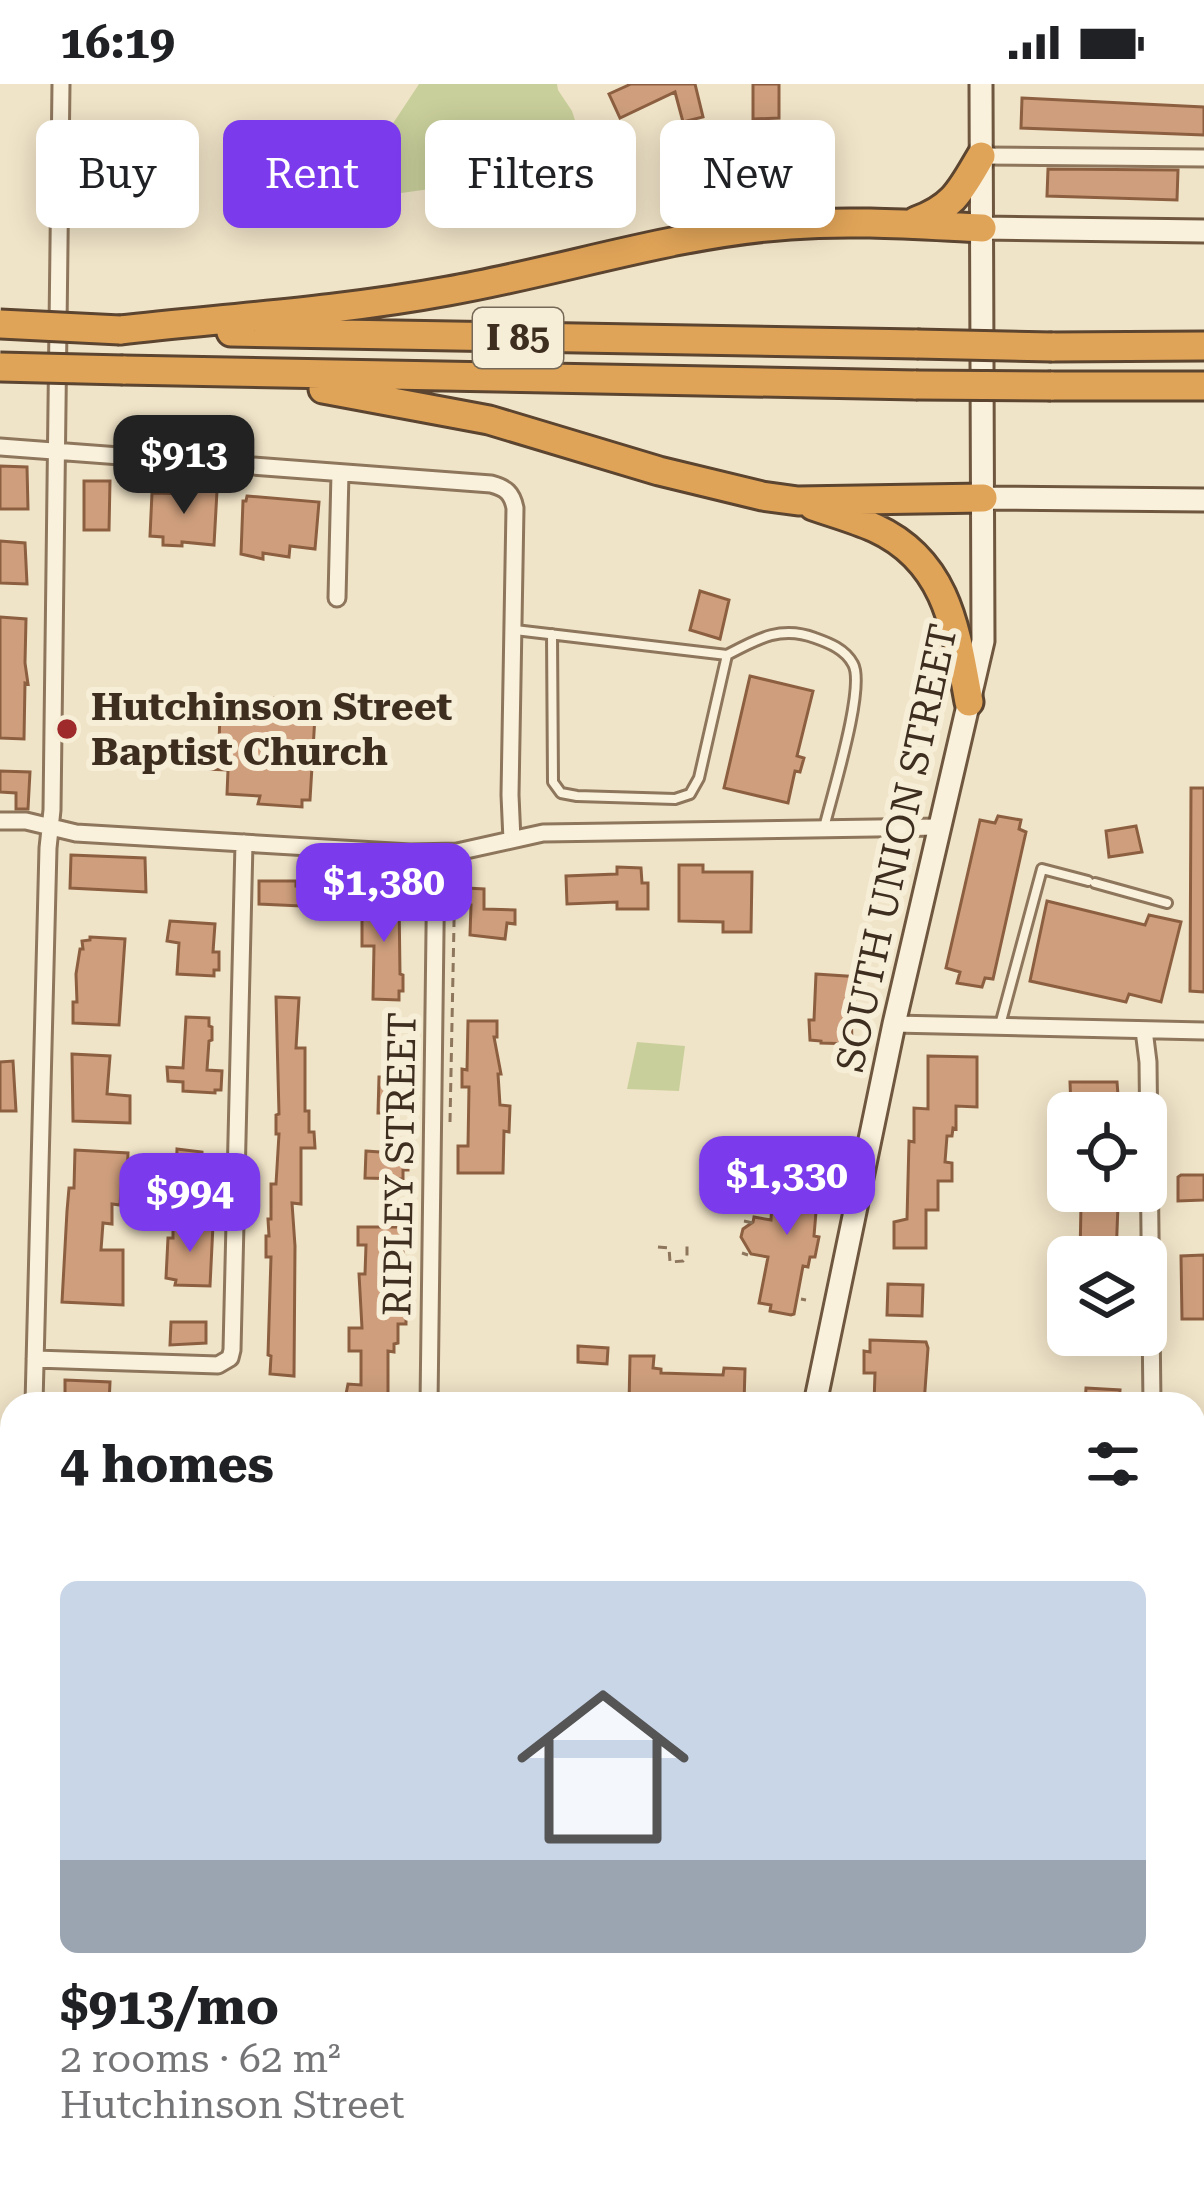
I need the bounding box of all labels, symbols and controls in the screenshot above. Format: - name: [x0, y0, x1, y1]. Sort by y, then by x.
- text: 16:19: [60, 16, 175, 69]
- chip: Buy: [36, 120, 199, 228]
- chip: Rent: [223, 120, 401, 228]
- chip: Filters: [425, 120, 636, 228]
- chip: New: [660, 120, 835, 228]
- road number: I 85: [473, 308, 563, 368]
- pin: $913: [113, 415, 255, 517]
- text: $913: [140, 431, 228, 477]
- street label: SOUTH UNION STREET: [827, 620, 967, 1076]
- place label: Hutchinson Street Baptist Church: [91, 684, 453, 775]
- marker: Hutchinson Street Baptist Church: [54, 716, 80, 742]
- pin: $1,380: [286, 843, 482, 945]
- text: $1,380: [323, 859, 445, 905]
- street label: RIPLEY STREET: [374, 1011, 426, 1317]
- map controls: [1047, 1092, 1167, 1356]
- button: locate: [1047, 1092, 1167, 1212]
- pin: $1,330: [689, 1136, 885, 1238]
- text: $1,330: [726, 1152, 848, 1198]
- pin: $994: [119, 1153, 261, 1255]
- text: $994: [146, 1169, 234, 1215]
- button: layers: [1047, 1236, 1167, 1356]
- icon: filters: [1080, 1431, 1146, 1497]
- text: 4 homes: [60, 1435, 274, 1494]
- icon: home: [495, 1659, 711, 1875]
- text: $913/mo: [60, 1977, 279, 2036]
- text: 2 rooms · 62 m²: [60, 2036, 341, 2082]
- text: Hutchinson Street: [60, 2082, 405, 2128]

